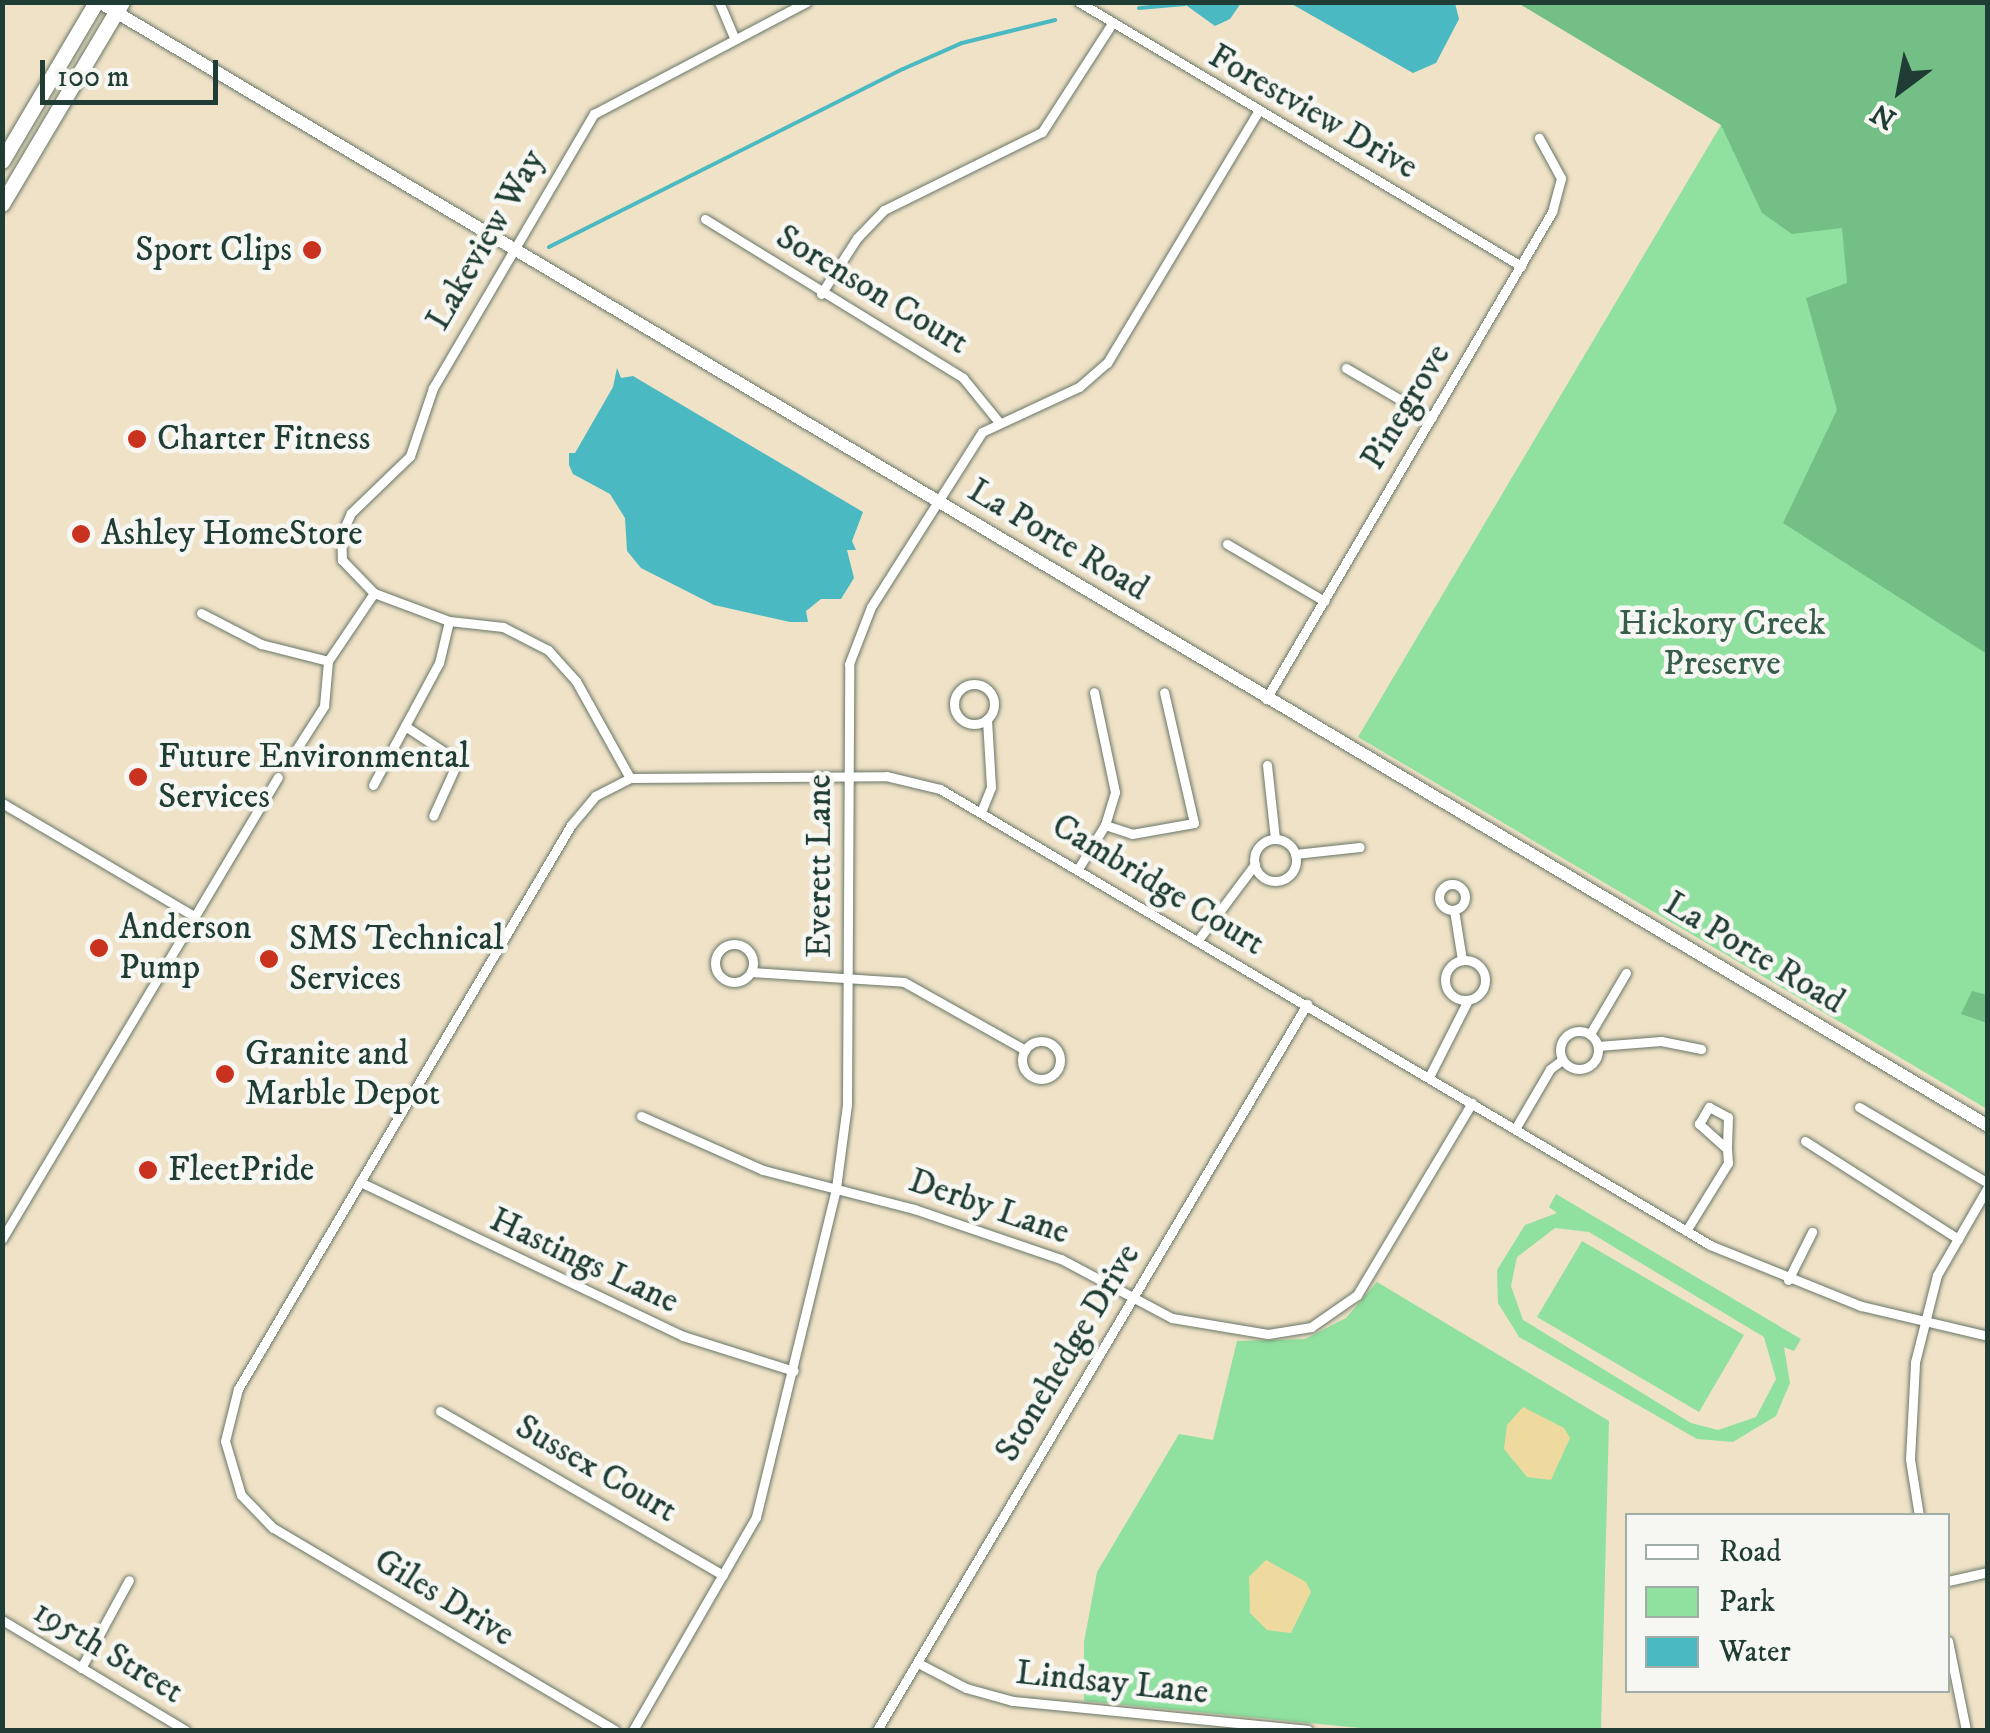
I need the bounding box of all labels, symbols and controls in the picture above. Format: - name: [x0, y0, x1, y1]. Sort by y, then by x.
- street label: Forestview Drive: [1201, 35, 1425, 189]
- scale bar: [45, 40, 222, 102]
- north arrow: [1850, 40, 1950, 140]
- text: 100 m: [57, 59, 129, 96]
- text: N: [1865, 95, 1903, 137]
- street label: Lakeview Way: [417, 142, 555, 338]
- street label: Sorenson Court: [768, 216, 976, 364]
- place label: Sport Clips: [135, 229, 292, 271]
- marker: Sport Clips: [301, 239, 323, 261]
- street label: Pinegrove: [1352, 337, 1460, 477]
- place label: Charter Fitness: [157, 418, 370, 460]
- marker: Charter Fitness: [126, 428, 148, 450]
- street label: La Porte Road: [960, 470, 1156, 610]
- place label: Ashley HomeStore: [101, 513, 363, 555]
- marker: Ashley HomeStore: [70, 523, 92, 545]
- park label: Hickory Creek Preserve: [1619, 603, 1825, 685]
- place label: Future Environmental Services: [158, 736, 470, 818]
- marker: Future Environmental Services: [127, 766, 149, 788]
- street label: Everett Lane: [799, 774, 841, 958]
- street label: Cambridge Court: [1044, 805, 1272, 965]
- street label: La Porte Road: [1656, 883, 1852, 1023]
- place label: Anderson Pump: [119, 907, 251, 989]
- place label: SMS Technical Services: [289, 918, 504, 1000]
- marker: Anderson Pump: [88, 937, 110, 959]
- marker: SMS Technical Services: [258, 948, 280, 970]
- place label: Granite and Marble Depot: [245, 1033, 440, 1115]
- marker: Granite and Marble Depot: [214, 1063, 236, 1085]
- place label: FleetPride: [168, 1149, 314, 1191]
- marker: FleetPride: [137, 1159, 159, 1181]
- street label: Derby Lane: [903, 1160, 1075, 1254]
- street label: Hastings Lane: [483, 1199, 685, 1323]
- street label: Stonehedge Drive: [987, 1237, 1149, 1469]
- street label: Sussex Court: [508, 1406, 684, 1532]
- legend: [1625, 1513, 1950, 1693]
- text: Road: [1719, 1534, 1781, 1571]
- street label: Giles Drive: [367, 1540, 521, 1656]
- text: Park: [1719, 1584, 1775, 1621]
- street label: 195th Street: [25, 1591, 191, 1713]
- text: Water: [1719, 1634, 1791, 1671]
- street label: Lindsay Lane: [1014, 1652, 1210, 1714]

